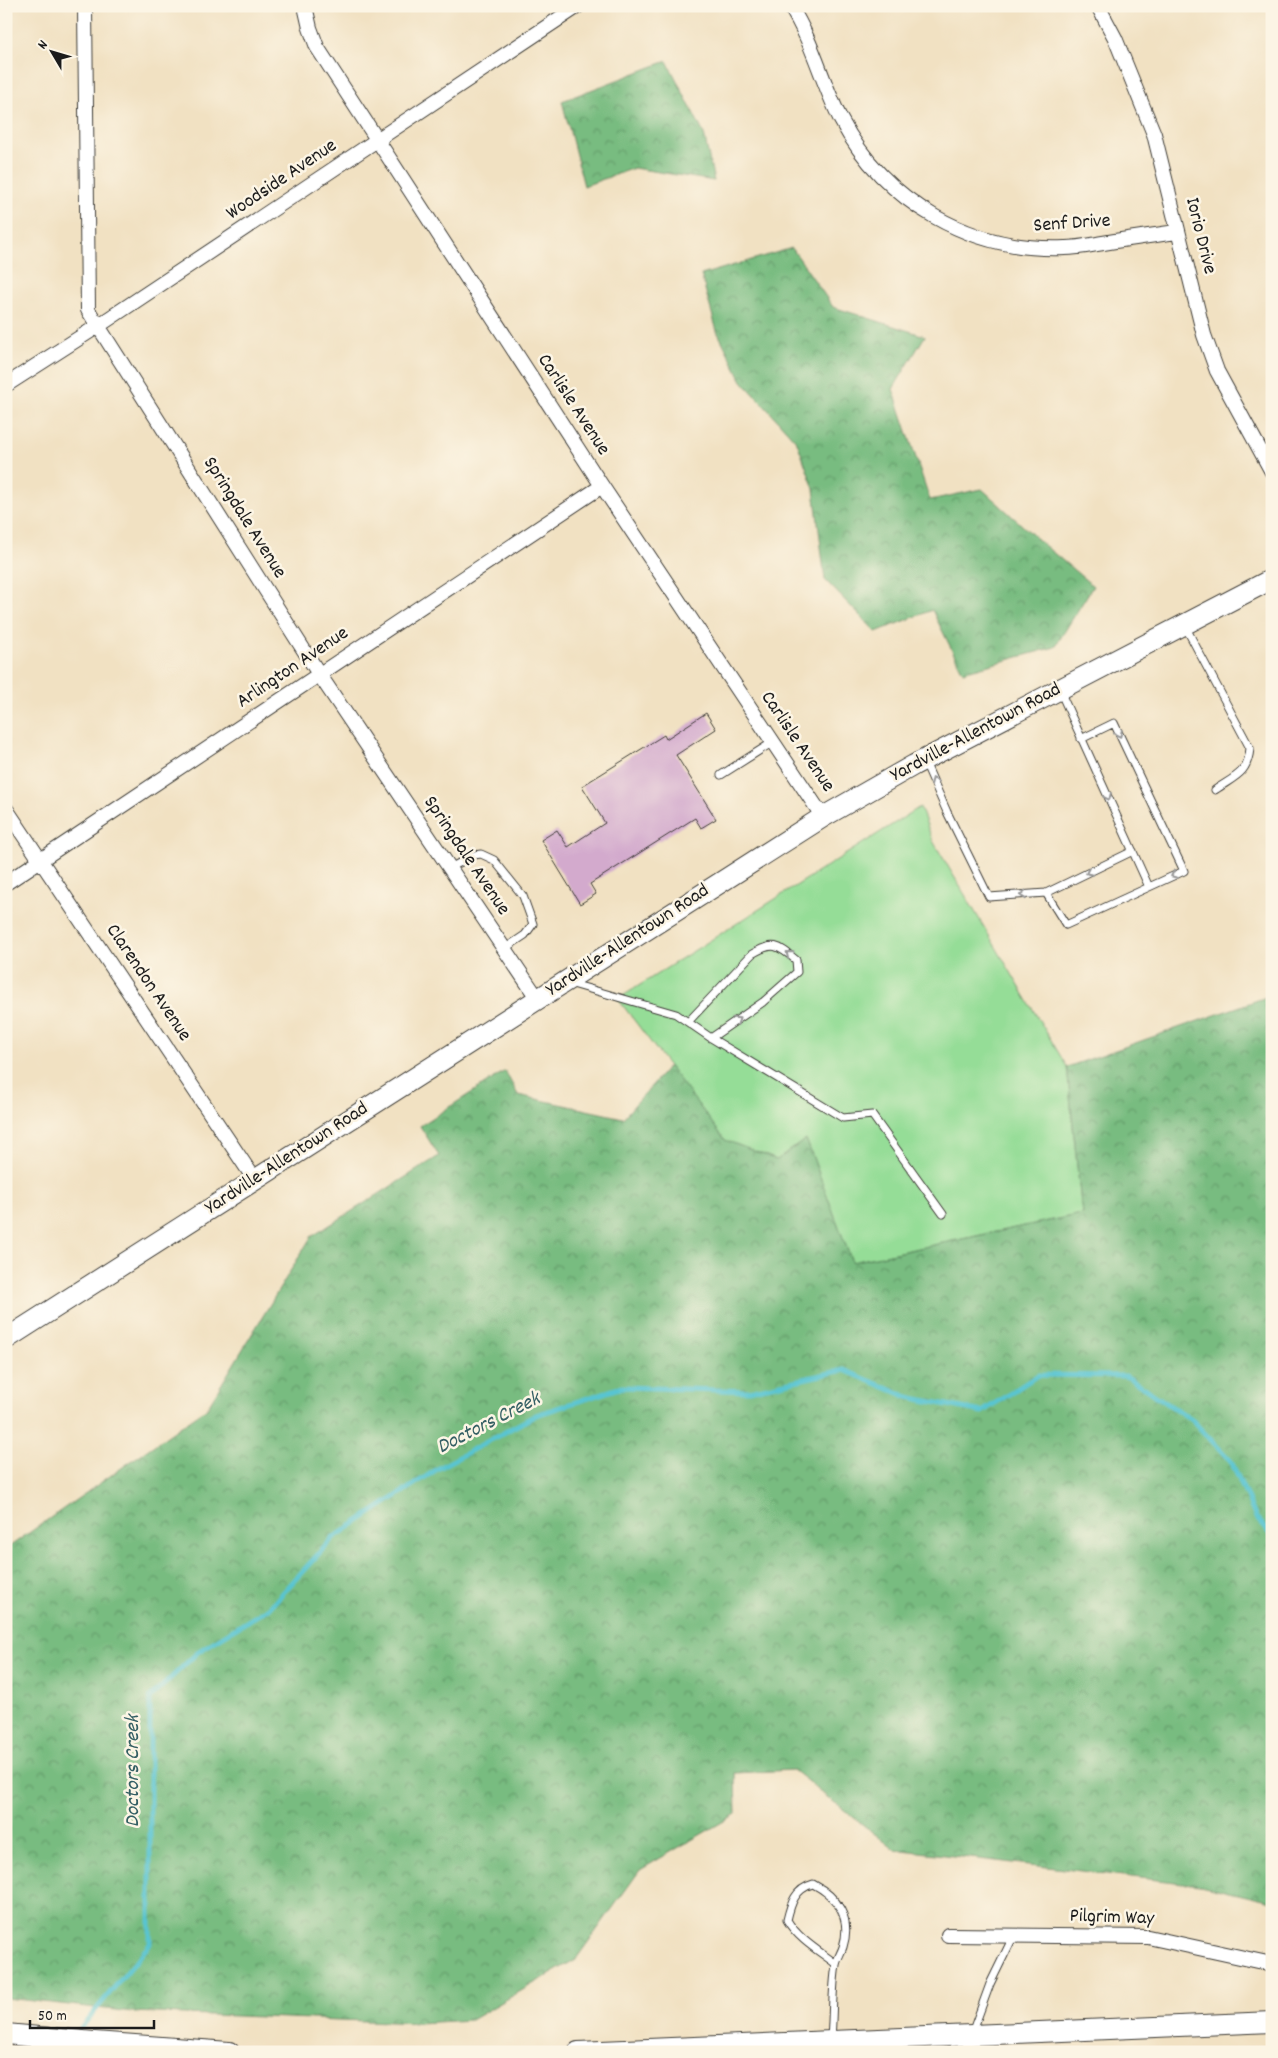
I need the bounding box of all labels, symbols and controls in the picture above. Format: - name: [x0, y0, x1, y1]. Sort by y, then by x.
- north arrow: [28, 28, 78, 78]
- text: N: [33, 36, 53, 54]
- street label: Woodside Avenue: [221, 132, 343, 227]
- street label: Iorio Drive: [1177, 195, 1223, 278]
- street label: Senf Drive: [1033, 207, 1112, 241]
- street label: Carlisle Avenue: [530, 349, 617, 462]
- street label: Springdale Avenue: [195, 452, 293, 584]
- street label: Arlington Avenue: [231, 620, 355, 716]
- street label: Yardville-Allentown Road: [886, 676, 1066, 790]
- street label: Carlisle Avenue: [753, 686, 841, 798]
- one-way arrow: [1113, 728, 1123, 737]
- one-way arrow: [929, 777, 940, 786]
- street label: Springdale Avenue: [416, 791, 517, 922]
- one-way arrow: [1101, 792, 1112, 801]
- one-way arrow: [1086, 866, 1095, 876]
- one-way arrow: [1170, 869, 1179, 880]
- street label: Yardville-Allentown Road: [541, 878, 715, 1004]
- one-way arrow: [1019, 889, 1027, 900]
- street label: Clarendon Avenue: [98, 919, 198, 1047]
- one-way arrow: [786, 951, 795, 960]
- one-way arrow: [731, 1017, 741, 1026]
- street label: Yardville-Allentown Road: [200, 1096, 374, 1222]
- water label: Doctors Creek: [432, 1384, 548, 1463]
- water label: Doctors Creek: [119, 1712, 149, 1827]
- street label: Pilgrim Way: [1069, 1903, 1156, 1933]
- scale bar: [30, 1998, 154, 2030]
- text: 50 m: [38, 2006, 67, 2028]

